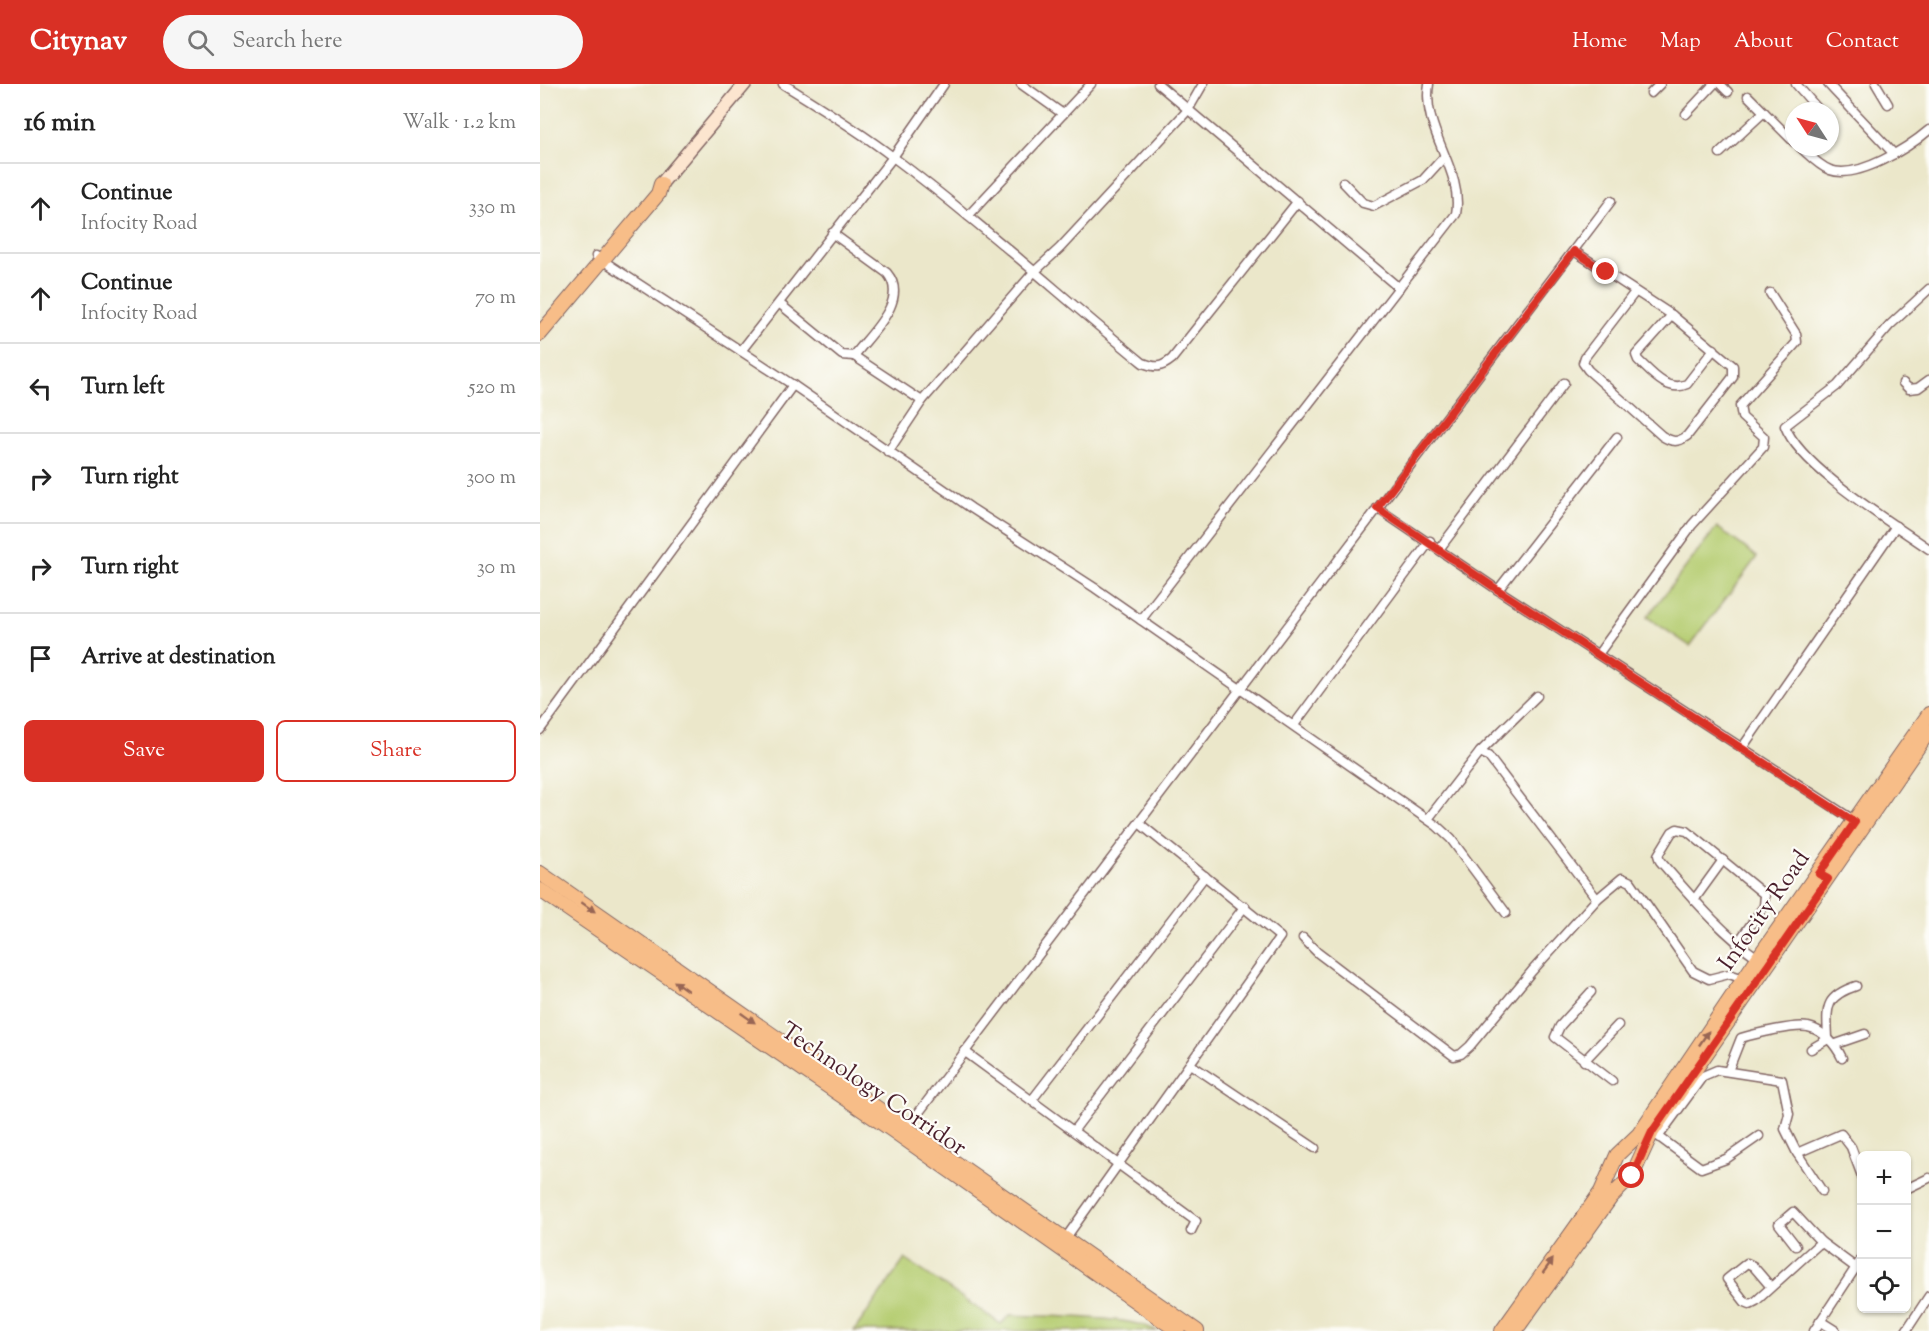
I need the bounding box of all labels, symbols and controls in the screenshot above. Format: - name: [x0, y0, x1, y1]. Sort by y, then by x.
- search box: [163, 15, 583, 69]
- text: Citynav: [30, 22, 127, 62]
- icon: search: [184, 26, 217, 59]
- text: Search here: [232, 26, 343, 58]
- text: Home: [1572, 27, 1627, 57]
- text: Map: [1660, 27, 1701, 57]
- text: About: [1734, 27, 1793, 57]
- text: Contact: [1826, 27, 1899, 57]
- north arrow: [1785, 102, 1839, 156]
- text: 16 min: [24, 105, 96, 142]
- text: Walk · 1.2 km: [403, 109, 516, 138]
- text: Continue: [81, 178, 172, 210]
- icon: ahead: [24, 192, 57, 225]
- text: 330 m: [469, 194, 516, 223]
- text: Infocity Road: [81, 210, 197, 239]
- route end: [1592, 258, 1618, 284]
- text: Continue: [81, 268, 172, 300]
- icon: ahead: [24, 282, 57, 315]
- text: 70 m: [475, 284, 516, 313]
- text: Infocity Road: [81, 300, 197, 329]
- icon: left: [24, 372, 57, 405]
- text: Turn left: [81, 372, 164, 404]
- text: 520 m: [468, 374, 516, 403]
- icon: right: [24, 462, 57, 495]
- text: Turn right: [81, 462, 178, 494]
- text: 300 m: [466, 464, 516, 493]
- icon: right: [24, 552, 57, 585]
- text: Turn right: [81, 552, 178, 584]
- text: 30 m: [477, 554, 516, 583]
- icon: arrive: [24, 642, 57, 675]
- text: Arrive at destination: [81, 642, 276, 674]
- button: Save: [24, 720, 264, 782]
- button: Share: [276, 720, 516, 782]
- street label: Infocity Road: [1711, 844, 1819, 978]
- one-way arrow: [580, 900, 595, 912]
- one-way arrow: [674, 980, 690, 992]
- one-way arrow: [740, 1012, 756, 1023]
- street label: Technology Corridor: [773, 1015, 973, 1165]
- one-way arrow: [1699, 1029, 1710, 1046]
- map controls: [1857, 1151, 1911, 1313]
- button: +: [1857, 1151, 1911, 1205]
- route start: [1618, 1162, 1644, 1188]
- button: −: [1857, 1205, 1911, 1259]
- one-way arrow: [1542, 1259, 1554, 1275]
- button: locate: [1857, 1259, 1911, 1313]

